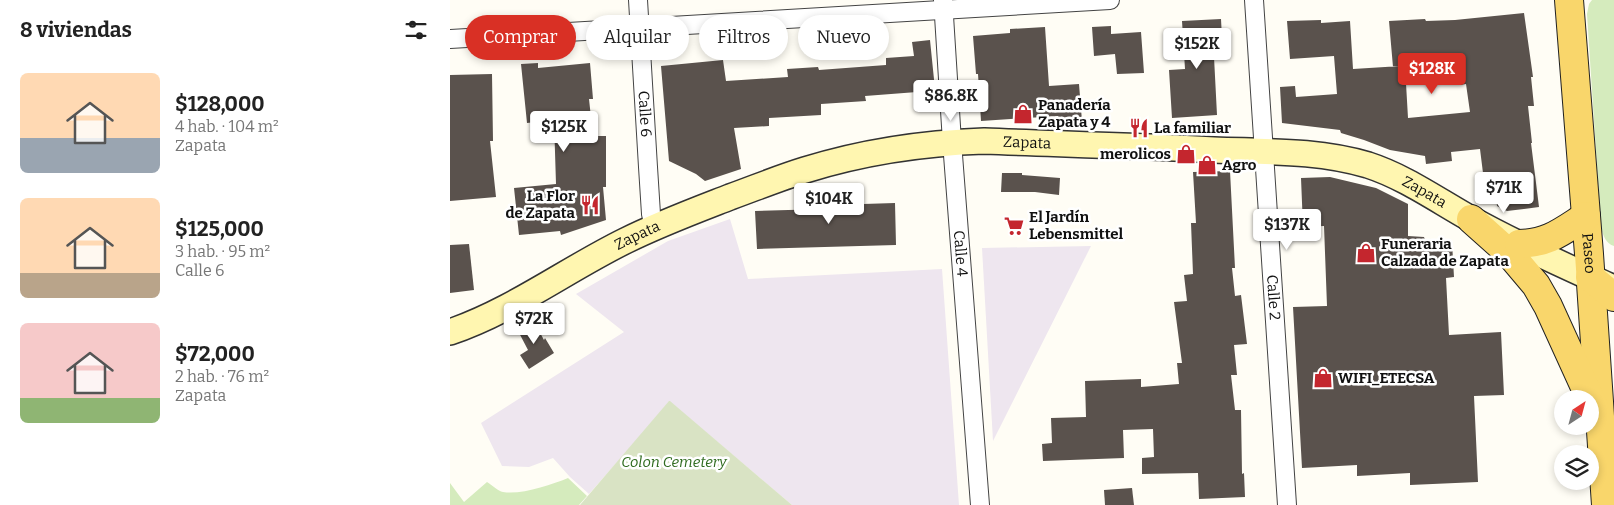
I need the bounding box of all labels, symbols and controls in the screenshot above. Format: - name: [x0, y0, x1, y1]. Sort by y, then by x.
- chip: Comprar: [465, 15, 576, 60]
- chip: Alquilar: [586, 15, 689, 60]
- chip: Filtros: [699, 15, 788, 60]
- chip: Nuevo: [798, 15, 889, 60]
- icon: filters: [402, 16, 430, 44]
- text: 8 viviendas: [20, 17, 132, 43]
- pin: $152K: [1162, 28, 1232, 70]
- text: $152K: [1174, 34, 1220, 53]
- pin: $128K: [1397, 52, 1467, 95]
- text: $128K: [1409, 59, 1455, 78]
- pin: $86.8K: [910, 80, 992, 122]
- text: $86.8K: [924, 86, 978, 105]
- street label: Calle 6: [634, 90, 655, 138]
- text: $128,000: [175, 91, 265, 117]
- icon: home: [60, 93, 120, 153]
- place label: Panadería Zapata y 4: [1038, 96, 1111, 131]
- shop icon: Panadería Zapata y 4: [1012, 103, 1034, 125]
- pin: $125K: [529, 110, 599, 153]
- text: 4 hab. · 104 m²: [175, 117, 279, 136]
- text: $125K: [541, 117, 587, 136]
- restaurant icon: La familiar: [1128, 117, 1150, 139]
- place label: La familiar: [1154, 119, 1231, 137]
- street label: Zapata: [1003, 133, 1051, 152]
- text: Zapata: [175, 136, 226, 155]
- shop icon: merolicos: [1175, 143, 1197, 165]
- place label: merolicos: [1100, 145, 1171, 163]
- shop icon: Agro: [1196, 154, 1218, 176]
- place label: Agro: [1222, 156, 1257, 174]
- street label: Zapata: [1399, 172, 1450, 212]
- pin: $71K: [1474, 172, 1534, 214]
- text: $71K: [1486, 178, 1522, 197]
- pin: $104K: [794, 182, 864, 225]
- place label: La Flor de Zapata: [506, 187, 576, 222]
- text: $104K: [805, 189, 853, 208]
- restaurant icon: La Flor de Zapata: [579, 194, 601, 216]
- place label: El Jardín Lebensmittel: [1029, 208, 1124, 243]
- pin: $137K: [1252, 208, 1322, 251]
- supermarket icon: El Jardín Lebensmittel: [1003, 215, 1025, 237]
- text: $137K: [1264, 215, 1310, 234]
- text: $125,000: [175, 216, 264, 242]
- street label: Zapata: [611, 217, 663, 254]
- icon: home: [60, 218, 120, 278]
- street label: Calle 4: [950, 230, 971, 277]
- street label: Paseo: [1578, 232, 1599, 274]
- place label: Funeraria Calzada de Zapata: [1381, 235, 1509, 270]
- text: 3 hab. · 95 m²: [175, 242, 270, 261]
- shop icon: Funeraria Calzada de Zapata: [1355, 242, 1377, 264]
- text: Calle 6: [175, 261, 224, 280]
- street label: Calle 2: [1263, 274, 1284, 321]
- pin: $72K: [504, 302, 564, 345]
- text: $72K: [515, 309, 553, 328]
- text: $72,000: [175, 341, 255, 367]
- icon: home: [60, 343, 120, 403]
- text: 2 hab. · 76 m²: [175, 367, 269, 386]
- shop icon: WIFI_ETECSA: [1312, 367, 1334, 389]
- place label: WIFI_ETECSA: [1338, 369, 1435, 387]
- text: Zapata: [175, 386, 226, 405]
- north arrow: [1554, 390, 1599, 435]
- map controls: [1554, 390, 1599, 490]
- button: layers: [1554, 445, 1599, 490]
- park label: Colon Cemetery: [621, 453, 728, 471]

